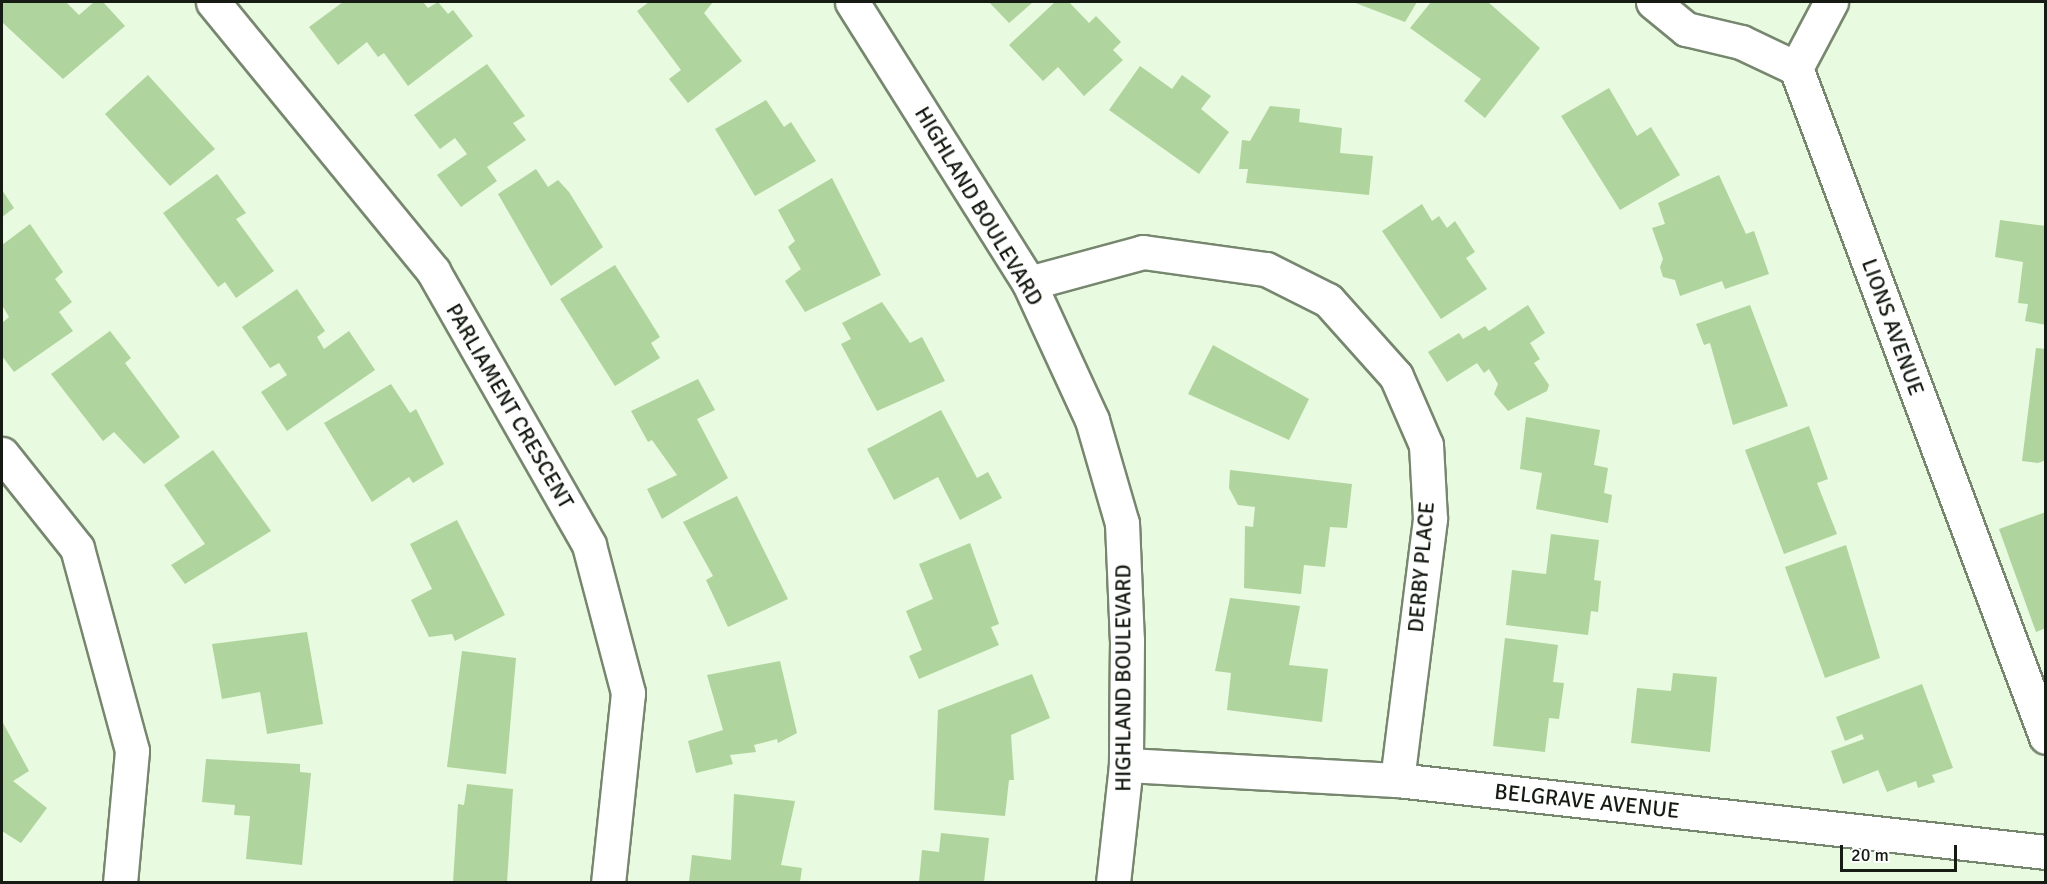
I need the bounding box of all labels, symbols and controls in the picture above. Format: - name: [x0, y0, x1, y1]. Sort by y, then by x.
- street label: HIGHLAND BOULEVARD: [909, 102, 1049, 310]
- street label: LIONS AVENUE: [1856, 255, 1930, 399]
- street label: PARLIAMENT CRESCENT: [440, 299, 580, 513]
- street label: DERBY PLACE: [1402, 500, 1440, 634]
- street label: HIGHLAND BOULEVARD: [1110, 564, 1136, 792]
- street label: BELGRAVE AVENUE: [1493, 778, 1681, 824]
- scale bar: [1843, 833, 1960, 871]
- text: 20 m: [1851, 844, 1889, 866]

